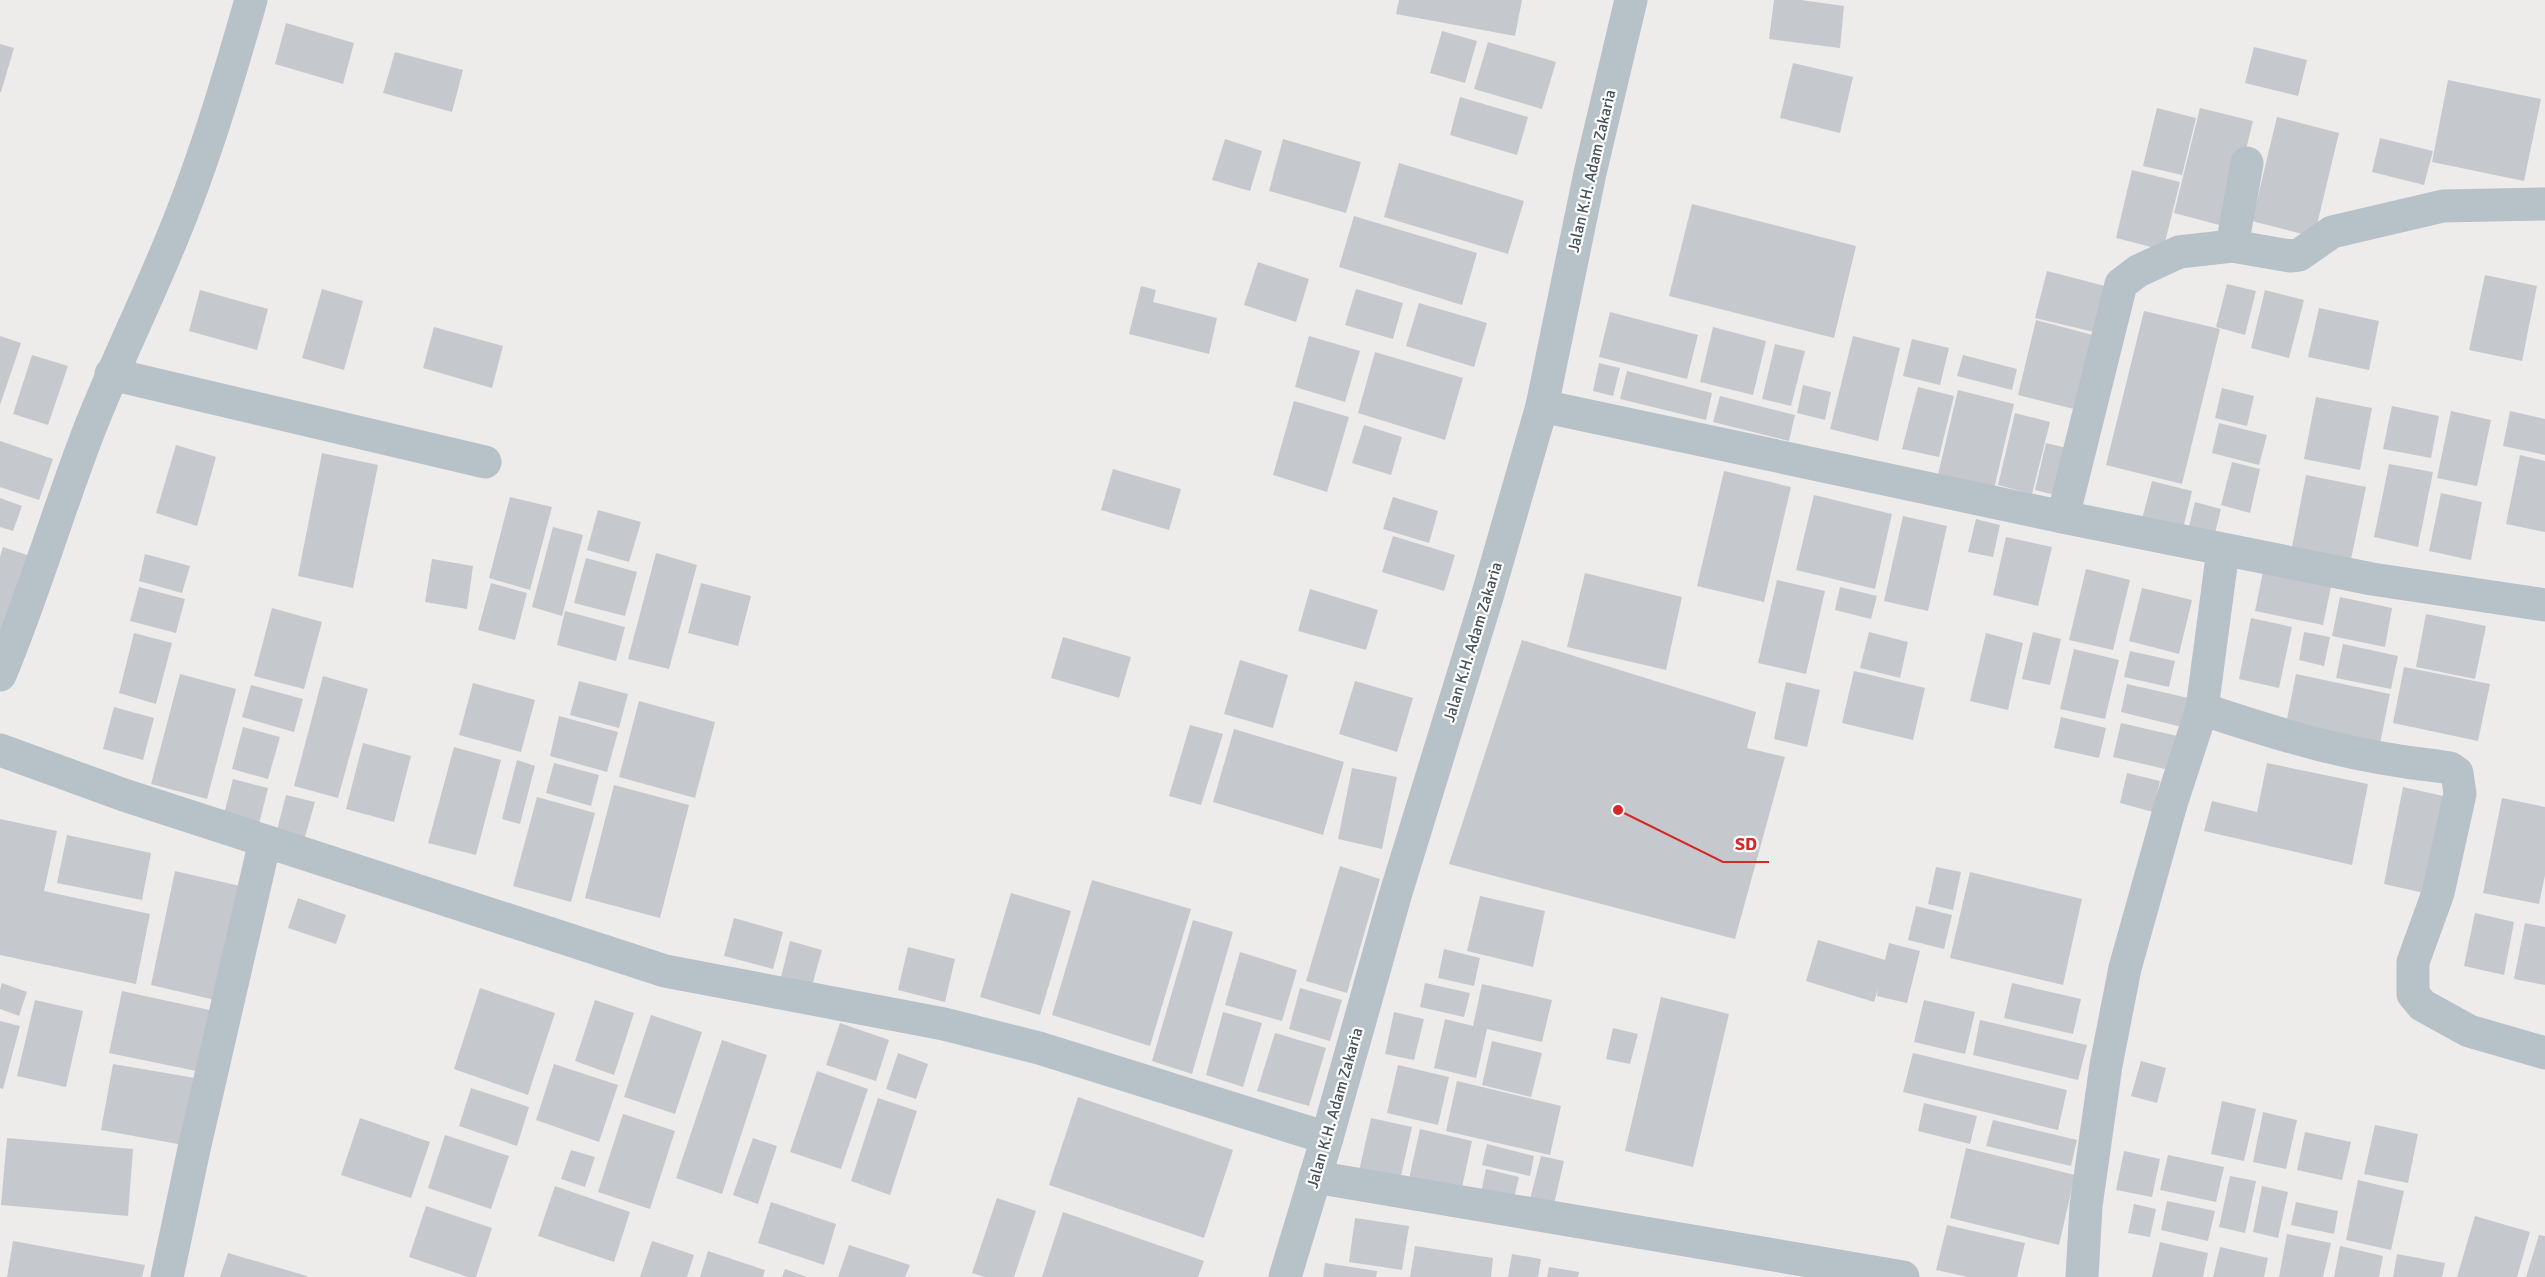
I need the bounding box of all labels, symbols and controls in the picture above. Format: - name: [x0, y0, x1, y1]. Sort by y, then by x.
- street label: Jalan K.H. Adam Zakaria: [1564, 88, 1620, 254]
- street label: Jalan K.H. Adam Zakaria: [1439, 560, 1507, 724]
- callout: SD: [1723, 826, 1769, 862]
- text: SD: [1735, 833, 1757, 855]
- street label: Jalan K.H. Adam Zakaria: [1302, 1025, 1368, 1191]

